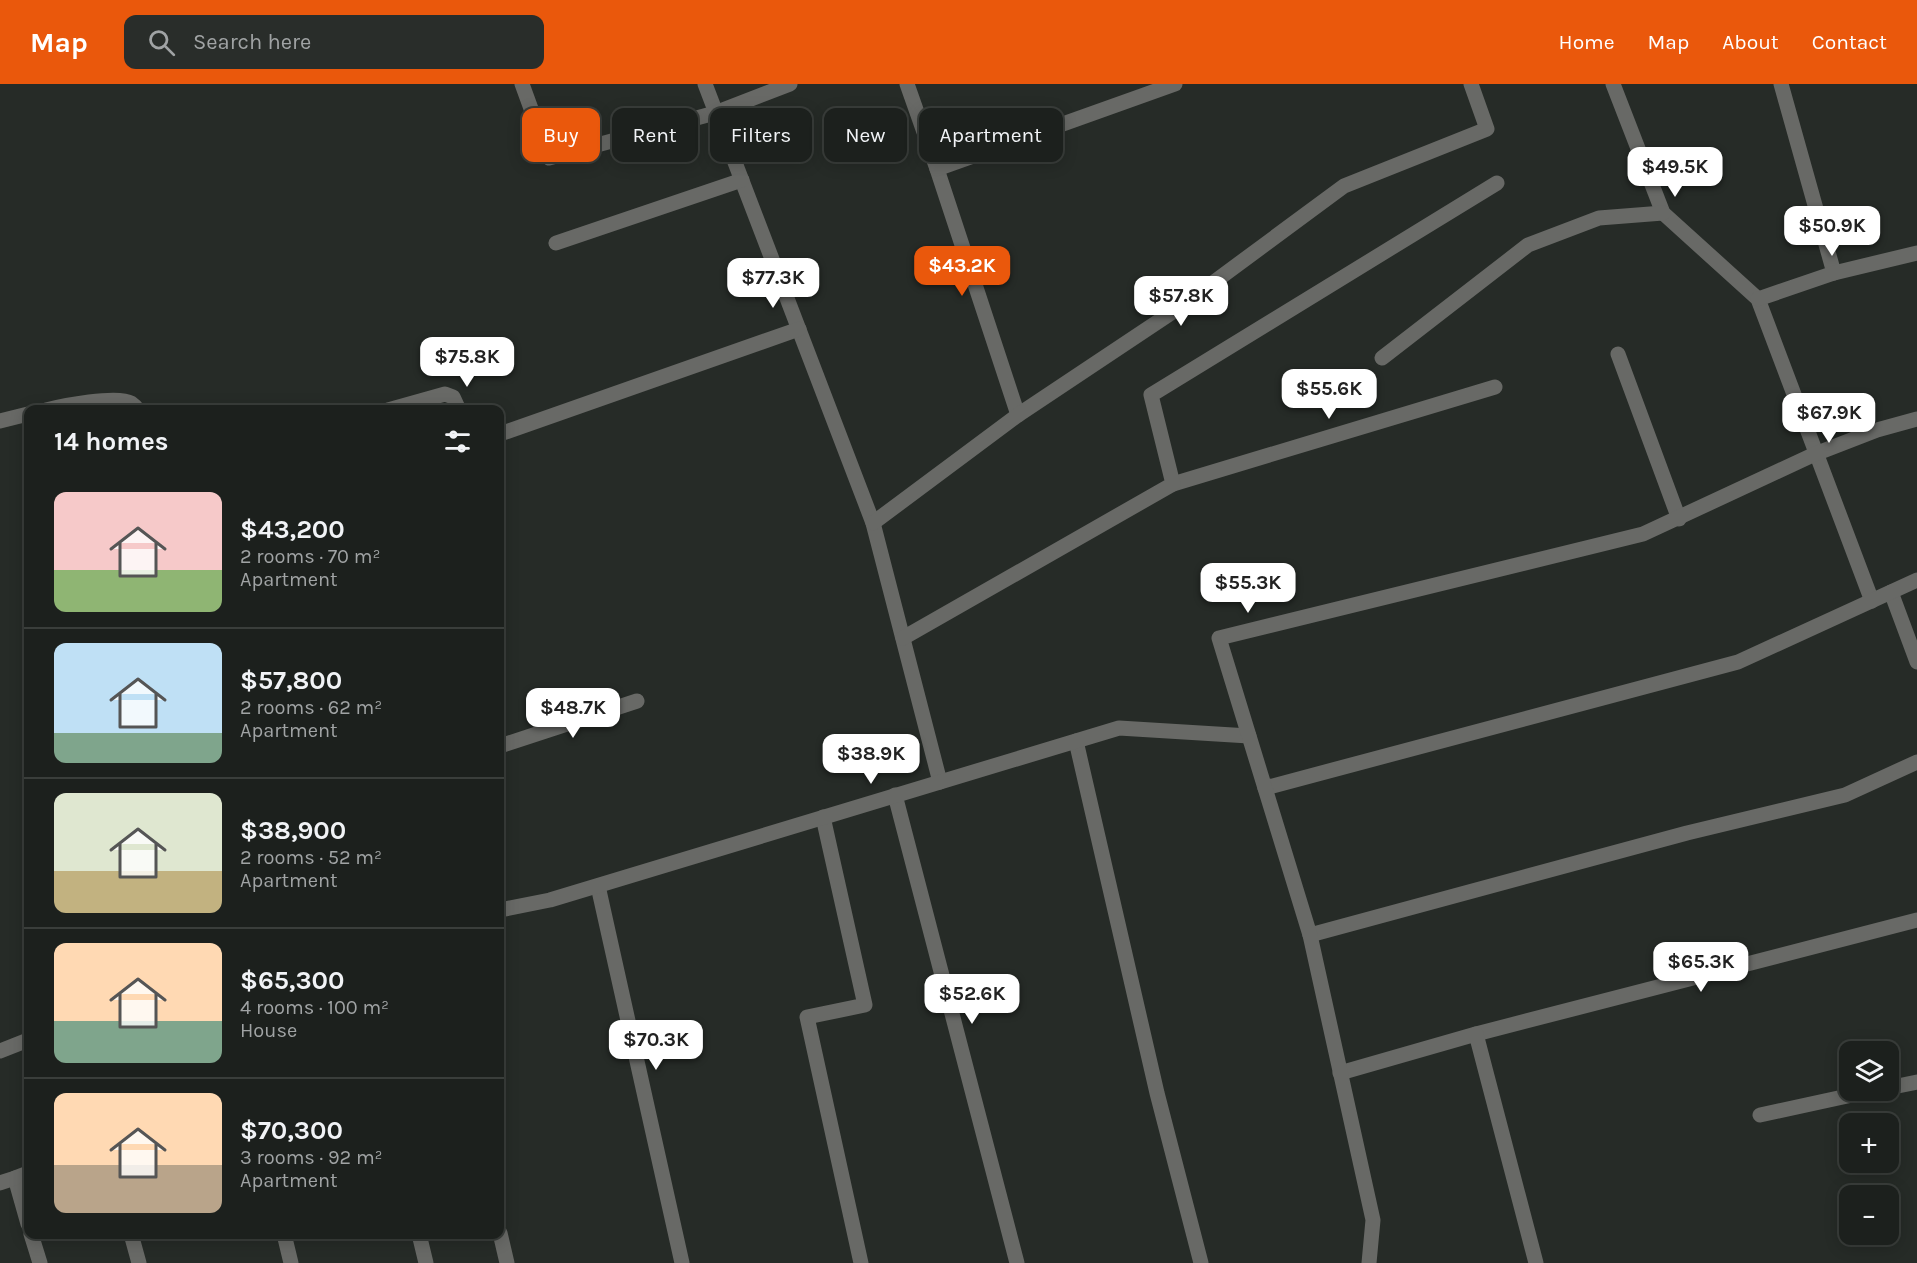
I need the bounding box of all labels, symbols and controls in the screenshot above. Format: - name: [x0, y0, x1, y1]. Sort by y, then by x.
- search box: [124, 15, 544, 69]
- text: Map: [30, 26, 88, 59]
- icon: search: [145, 26, 178, 59]
- text: Search here: [193, 29, 311, 55]
- text: Home: [1559, 30, 1615, 54]
- text: Map: [1648, 30, 1689, 54]
- text: About: [1722, 30, 1779, 54]
- text: Contact: [1812, 30, 1887, 54]
- chip: Buy: [522, 108, 600, 162]
- chip: Rent: [612, 108, 698, 162]
- chip: Filters: [710, 108, 812, 162]
- chip: New: [824, 108, 907, 162]
- chip: Apartment: [919, 108, 1063, 162]
- pin: $49.5K: [1626, 147, 1724, 198]
- text: $49.5K: [1642, 155, 1708, 178]
- pin: $50.9K: [1783, 206, 1881, 257]
- text: $50.9K: [1798, 214, 1866, 237]
- pin: $43.2K: [913, 246, 1011, 297]
- text: $43.2K: [928, 254, 996, 277]
- pin: $77.3K: [724, 258, 822, 309]
- text: $77.3K: [741, 266, 805, 289]
- pin: $57.8K: [1132, 276, 1230, 327]
- text: $57.8K: [1148, 284, 1214, 307]
- pin: $75.8K: [418, 337, 516, 388]
- text: $75.8K: [434, 345, 500, 368]
- pin: $55.6K: [1280, 369, 1378, 420]
- text: $55.6K: [1296, 377, 1362, 400]
- pin: $67.9K: [1780, 393, 1878, 444]
- text: $67.9K: [1796, 401, 1862, 424]
- icon: filters: [441, 425, 474, 458]
- text: 14 homes: [54, 426, 168, 457]
- text: $43,200: [240, 514, 345, 545]
- icon: home: [102, 516, 174, 588]
- text: 2 rooms · 70 m²: [240, 545, 380, 568]
- pin: $55.3K: [1199, 563, 1297, 614]
- text: Apartment: [240, 568, 338, 591]
- text: $55.3K: [1215, 571, 1281, 594]
- text: $57,800: [240, 665, 342, 696]
- icon: home: [102, 667, 174, 739]
- pin: $48.7K: [524, 688, 622, 739]
- text: 2 rooms · 62 m²: [240, 696, 382, 719]
- text: $48.7K: [540, 696, 606, 719]
- text: Apartment: [240, 719, 338, 742]
- pin: $38.9K: [822, 734, 920, 785]
- text: $38.9K: [837, 742, 905, 765]
- text: $38,900: [240, 815, 346, 846]
- icon: home: [102, 817, 174, 889]
- text: 2 rooms · 52 m²: [240, 846, 382, 869]
- text: Apartment: [240, 869, 338, 892]
- pin: $65.3K: [1652, 942, 1750, 993]
- text: $65.3K: [1667, 950, 1735, 973]
- text: $65,300: [240, 965, 344, 996]
- icon: home: [102, 967, 174, 1039]
- pin: $52.6K: [923, 974, 1021, 1025]
- text: $52.6K: [938, 982, 1006, 1005]
- text: 4 rooms · 100 m²: [240, 996, 389, 1019]
- text: House: [240, 1019, 297, 1042]
- pin: $70.3K: [607, 1020, 705, 1071]
- text: $70.3K: [623, 1028, 689, 1051]
- map controls: [1839, 1041, 1899, 1245]
- button: layers: [1839, 1041, 1899, 1101]
- button: +: [1839, 1113, 1899, 1173]
- text: $70,300: [240, 1115, 343, 1146]
- icon: home: [102, 1117, 174, 1189]
- text: 3 rooms · 92 m²: [240, 1146, 383, 1169]
- text: Apartment: [240, 1169, 338, 1192]
- button: −: [1839, 1185, 1899, 1245]

